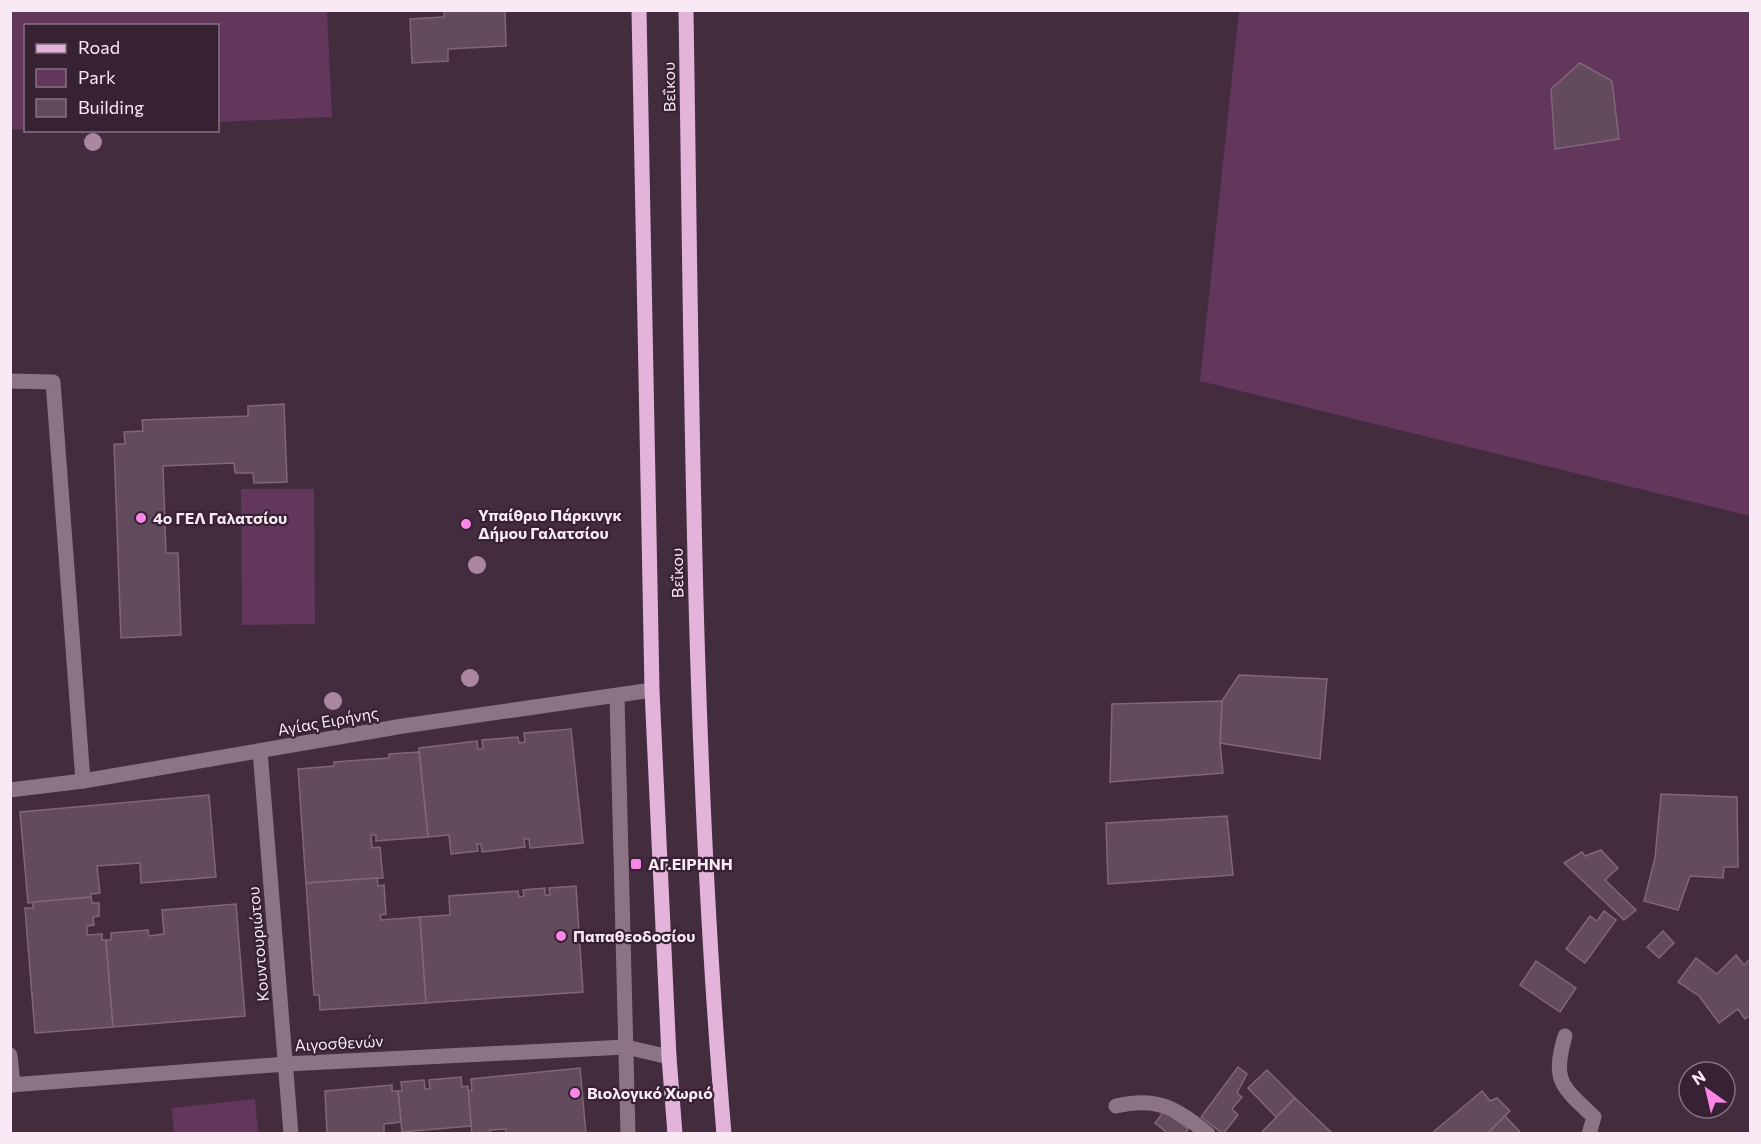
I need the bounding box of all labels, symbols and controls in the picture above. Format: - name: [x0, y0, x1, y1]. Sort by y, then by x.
- legend: [24, 24, 219, 132]
- text: Road: [78, 36, 120, 58]
- street label: Βεΐκου: [659, 62, 678, 112]
- text: Park: [78, 66, 116, 88]
- text: Building: [78, 96, 144, 118]
- place label: Υπαίθριο Πάρκινγκ Δήμου Γαλατσίου: [478, 505, 622, 542]
- place label: 4ο ΓΕΛ Γαλατσίου: [153, 508, 287, 527]
- marker: 4ο ΓΕΛ Γαλατσίου: [134, 511, 148, 525]
- marker: Υπαίθριο Πάρκινγκ Δήμου Γαλατσίου: [459, 517, 473, 531]
- street label: Βεΐκου: [667, 548, 686, 598]
- street label: Αγίας Ειρήνης: [276, 702, 380, 739]
- place label: ΑΓ.ΕΙΡΗΝΗ: [648, 854, 733, 873]
- marker: ΑΓ.ΕΙΡΗΝΗ: [629, 857, 643, 871]
- street label: Κουντουριώτου: [243, 886, 272, 1002]
- place label: Παπαθεοδοσίου: [573, 926, 695, 945]
- marker: Παπαθεοδοσίου: [554, 929, 568, 943]
- street label: Αιγοσθενών: [294, 1031, 384, 1054]
- north arrow: [1677, 1060, 1737, 1120]
- text: N: [1688, 1066, 1709, 1088]
- place label: Βιολογικό Χωριό: [587, 1083, 713, 1102]
- marker: Βιολογικό Χωριό: [568, 1086, 582, 1100]

